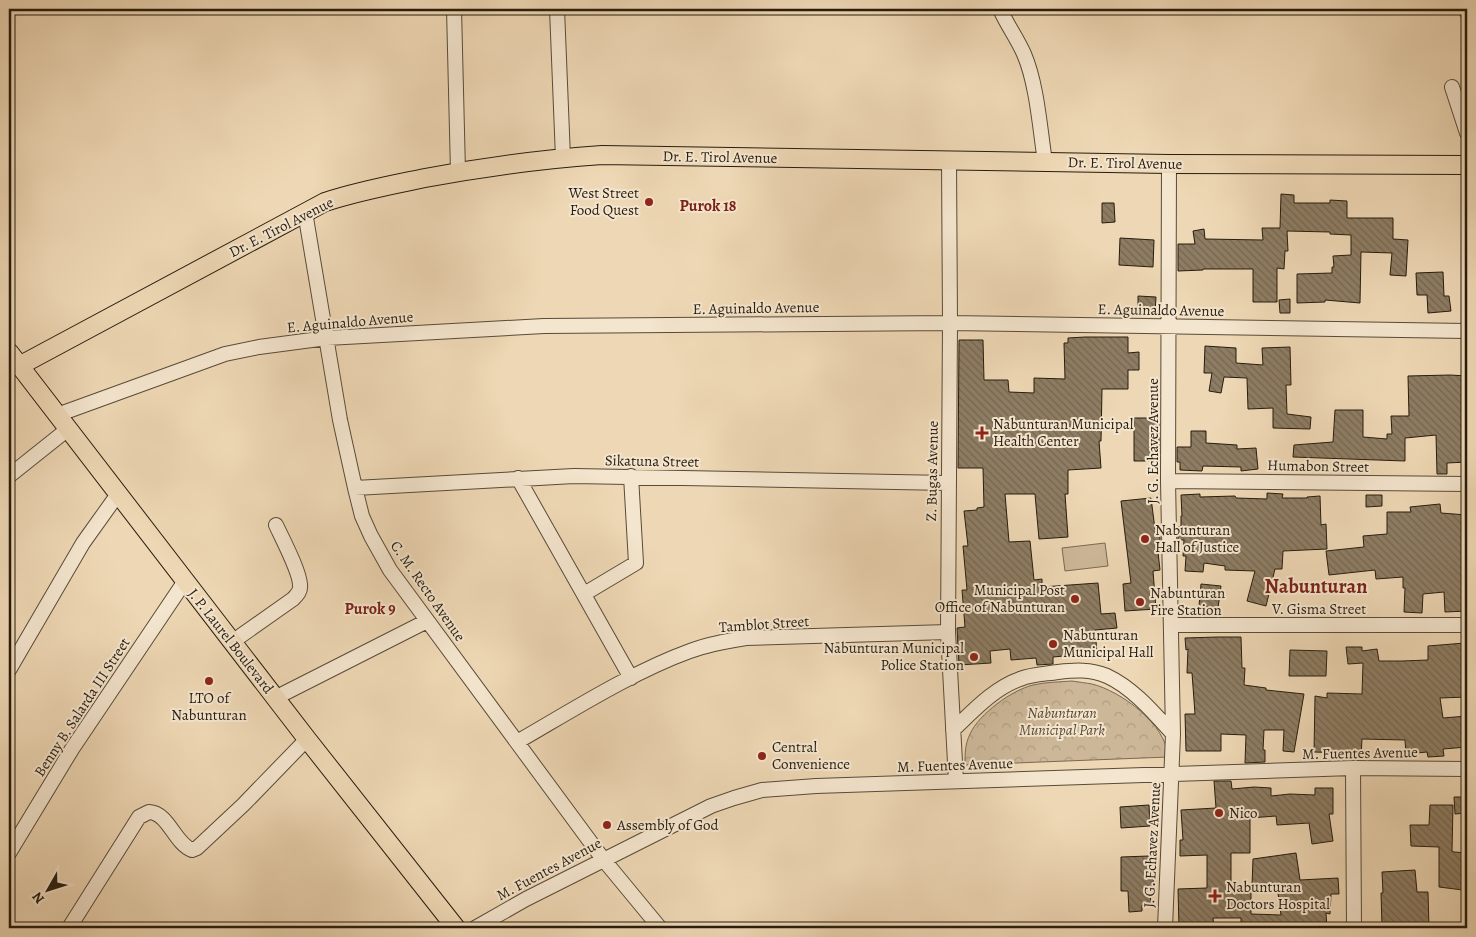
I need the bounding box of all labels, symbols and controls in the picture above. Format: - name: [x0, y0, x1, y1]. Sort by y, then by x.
- street label: Dr. E. Tirol Avenue: [662, 146, 778, 168]
- street label: Dr. E. Tirol Avenue: [1067, 152, 1183, 174]
- place label: West Street Food Quest: [568, 183, 639, 220]
- street label: Dr. E. Tirol Avenue: [225, 192, 337, 262]
- district label: Purok 18: [679, 195, 737, 217]
- marker: West Street Food Quest: [643, 196, 655, 208]
- street label: E. Aguinaldo Avenue: [692, 297, 820, 319]
- street label: E. Aguinaldo Avenue: [1097, 299, 1225, 321]
- street label: E. Aguinaldo Avenue: [286, 306, 414, 337]
- street label: J. G. Echavez Avenue: [1143, 378, 1163, 504]
- place label: Nabunturan Municipal Health Center: [993, 414, 1134, 451]
- street label: Z. Bugas Avenue: [921, 420, 943, 522]
- marker: Nabunturan Municipal Health Center: [975, 426, 989, 440]
- street label: Sikatuna Street: [605, 450, 699, 472]
- street label: Humabon Street: [1267, 455, 1369, 477]
- place label: Nabunturan Hall of Justice: [1155, 520, 1240, 557]
- marker: Nabunturan Hall of Justice: [1139, 533, 1151, 545]
- street label: C. M. Recto Avenue: [386, 537, 470, 645]
- district label: Nabunturan: [1265, 573, 1367, 600]
- place label: Municipal Post Office of Nabunturan: [935, 580, 1065, 617]
- place label: Nabunturan Fire Station: [1150, 583, 1225, 620]
- street label: J. P. Laurel Boulevard: [184, 584, 279, 698]
- marker: Municipal Post Office of Nabunturan: [1069, 593, 1081, 605]
- marker: Nabunturan Fire Station: [1134, 596, 1146, 608]
- district label: Purok 9: [344, 598, 396, 620]
- street label: V. Gisma Street: [1271, 599, 1366, 619]
- street label: Tamblot Street: [718, 611, 810, 637]
- place label: Nabunturan Municipal Hall: [1063, 625, 1154, 662]
- street label: Benny B. Salarda III Street: [30, 634, 135, 780]
- place label: Nabunturan Municipal Police Station: [824, 638, 964, 675]
- marker: Nabunturan Municipal Hall: [1047, 638, 1059, 650]
- marker: Nabunturan Municipal Police Station: [968, 651, 980, 663]
- marker: LTO of Nabunturan: [203, 675, 215, 687]
- place label: LTO of Nabunturan: [171, 688, 247, 725]
- park label: Nabunturan Municipal Park: [1019, 703, 1105, 740]
- place label: Central Convenience: [772, 737, 850, 774]
- street label: M. Fuentes Avenue: [1302, 742, 1418, 764]
- marker: Central Convenience: [756, 750, 768, 762]
- street label: M. Fuentes Avenue: [897, 753, 1014, 777]
- street label: J. G. Echavez Avenue: [1139, 781, 1165, 908]
- place label: Nico: [1229, 803, 1257, 823]
- marker: Nico: [1213, 807, 1225, 819]
- place label: Assembly of God: [616, 815, 720, 835]
- marker: Assembly of God: [601, 819, 613, 831]
- street label: M. Fuentes Avenue: [493, 833, 605, 905]
- north arrow: [22, 864, 72, 914]
- place label: Nabunturan Doctors Hospital: [1226, 877, 1330, 914]
- text: N: [28, 888, 49, 908]
- marker: Nabunturan Doctors Hospital: [1208, 889, 1222, 903]

